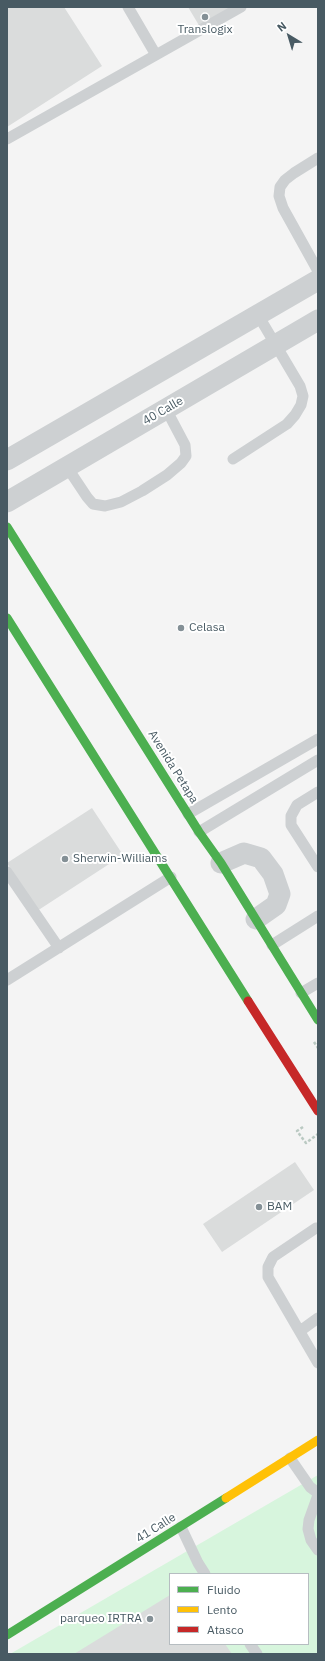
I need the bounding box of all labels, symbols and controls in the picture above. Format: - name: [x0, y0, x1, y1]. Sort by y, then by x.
- marker: Translogix: [200, 12, 210, 22]
- north arrow: [269, 16, 309, 56]
- text: N: [274, 19, 289, 35]
- place label: Translogix: [177, 23, 233, 37]
- street label: 40 Calle: [140, 394, 186, 428]
- place label: Celasa: [189, 621, 225, 635]
- marker: Celasa: [176, 623, 186, 633]
- street label: Avenida Petapa: [145, 728, 201, 806]
- place label: Sherwin-Williams: [73, 852, 167, 866]
- marker: Sherwin-Williams: [60, 854, 70, 864]
- place label: BAM: [267, 1200, 292, 1214]
- marker: BAM: [254, 1202, 264, 1212]
- street label: 41 Calle: [133, 1510, 179, 1546]
- legend: [169, 1573, 309, 1645]
- text: Fluido: [207, 1582, 240, 1597]
- text: Lento: [207, 1602, 237, 1617]
- place label: parqueo IRTRA: [60, 1612, 142, 1626]
- marker: parqueo IRTRA: [145, 1614, 155, 1624]
- text: Atasco: [207, 1622, 244, 1637]

